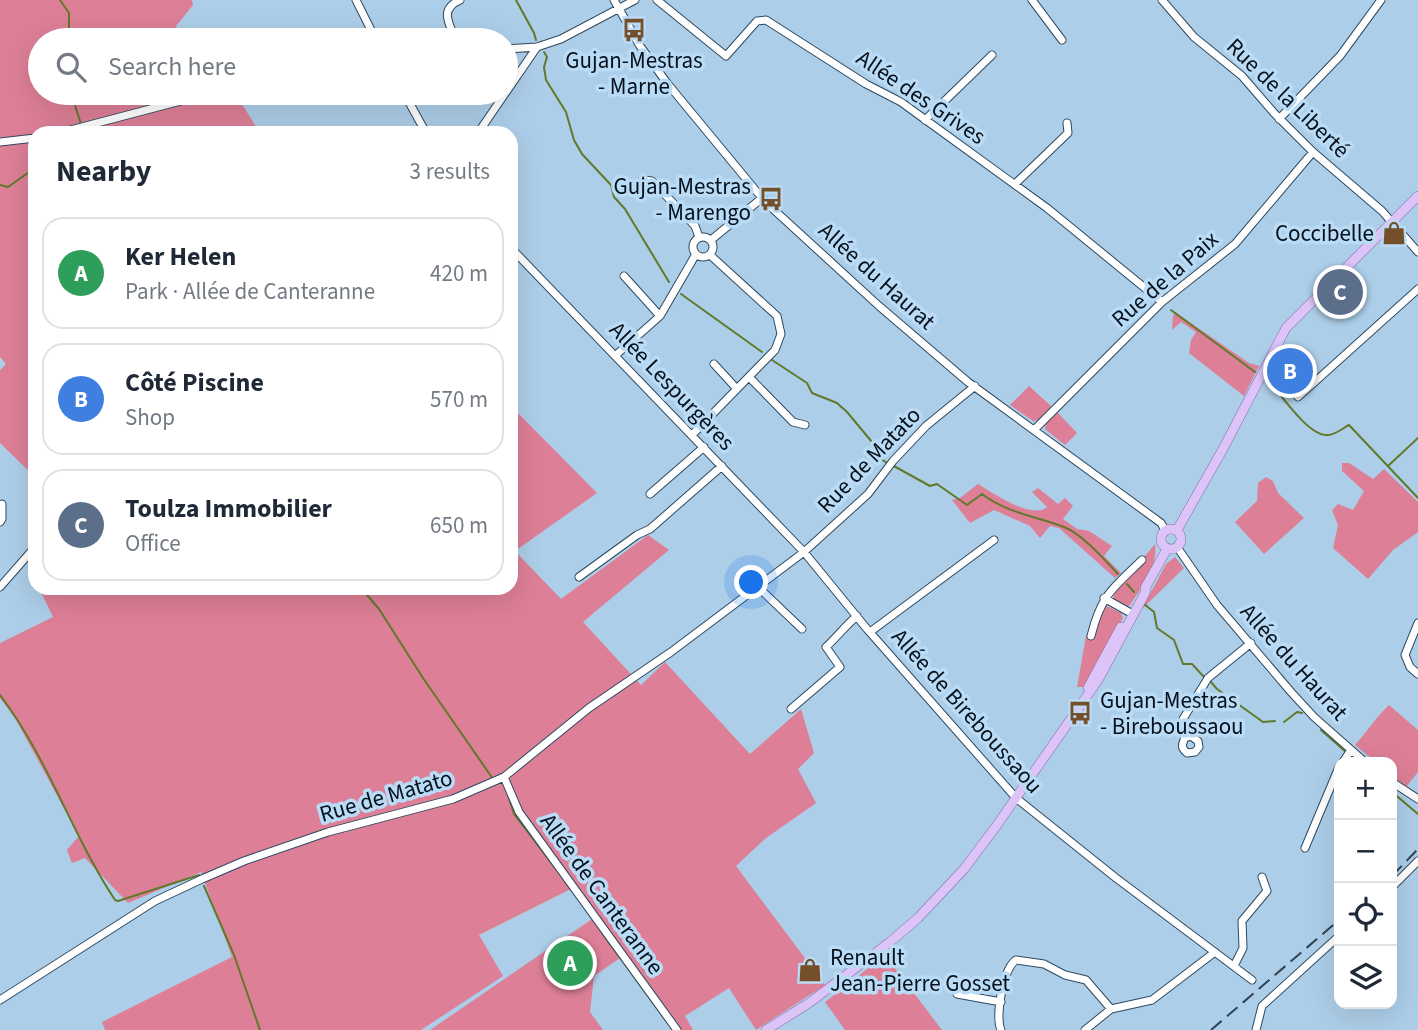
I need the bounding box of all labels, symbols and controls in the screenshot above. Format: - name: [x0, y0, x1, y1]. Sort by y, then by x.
- bus stop icon: Gujan-Mestras - Marne: [620, 16, 648, 44]
- search box: [28, 28, 518, 105]
- street label: Rue de la Liberté: [1219, 30, 1357, 166]
- street label: Allée des Grives: [850, 41, 992, 153]
- place label: Gujan-Mestras - Marne: [565, 44, 703, 103]
- icon: search: [52, 48, 90, 86]
- text: Search here: [108, 48, 236, 85]
- text: Nearby: [56, 150, 151, 193]
- text: 3 results: [410, 155, 490, 188]
- place label: Gujan-Mestras - Marengo: [614, 170, 751, 229]
- bus stop icon: Gujan-Mestras - Marengo: [757, 185, 785, 213]
- street label: Allée du Haurat: [811, 215, 943, 338]
- place label: Coccibelle: [1275, 217, 1374, 250]
- shop icon: Coccibelle: [1380, 219, 1408, 247]
- street label: Rue de la Paix: [1104, 223, 1226, 335]
- text: Ker Helen: [125, 238, 236, 275]
- text: A: [74, 257, 88, 290]
- text: 420 m: [430, 257, 488, 290]
- pin: C: [1317, 266, 1363, 318]
- text: Park · Allée de Canteranne: [125, 275, 375, 308]
- street label: Allée Lespurgères: [602, 314, 742, 458]
- pin: B: [1267, 345, 1313, 397]
- text: Côté Piscine: [125, 364, 264, 401]
- text: B: [74, 383, 88, 416]
- text: 570 m: [430, 383, 488, 416]
- street label: Rue de Matato: [810, 399, 928, 521]
- text: Shop: [125, 401, 175, 434]
- text: Toulza Immobilier: [125, 490, 332, 527]
- text: C: [74, 509, 88, 542]
- text: 650 m: [430, 509, 488, 542]
- text: Office: [125, 527, 181, 560]
- your location: [734, 565, 768, 599]
- street label: Allée du Haurat: [1233, 596, 1356, 728]
- street label: Allée de Bireboussaou: [884, 621, 1050, 801]
- place label: Gujan-Mestras - Bireboussaou: [1100, 684, 1244, 743]
- bus stop icon: Gujan-Mestras - Bireboussaou: [1066, 699, 1094, 727]
- map controls: [1334, 757, 1397, 1009]
- button: +: [1334, 757, 1397, 820]
- street label: Rue de Matato: [316, 761, 456, 831]
- street label: Allée de Canteranne: [534, 808, 670, 980]
- button: −: [1334, 820, 1397, 883]
- button: locate: [1334, 883, 1397, 946]
- pin: A: [547, 937, 593, 989]
- place label: Renault Jean-Pierre Gosset: [830, 941, 1010, 1000]
- button: layers: [1334, 946, 1397, 1009]
- shop icon: Renault Jean-Pierre Gosset: [796, 956, 824, 984]

